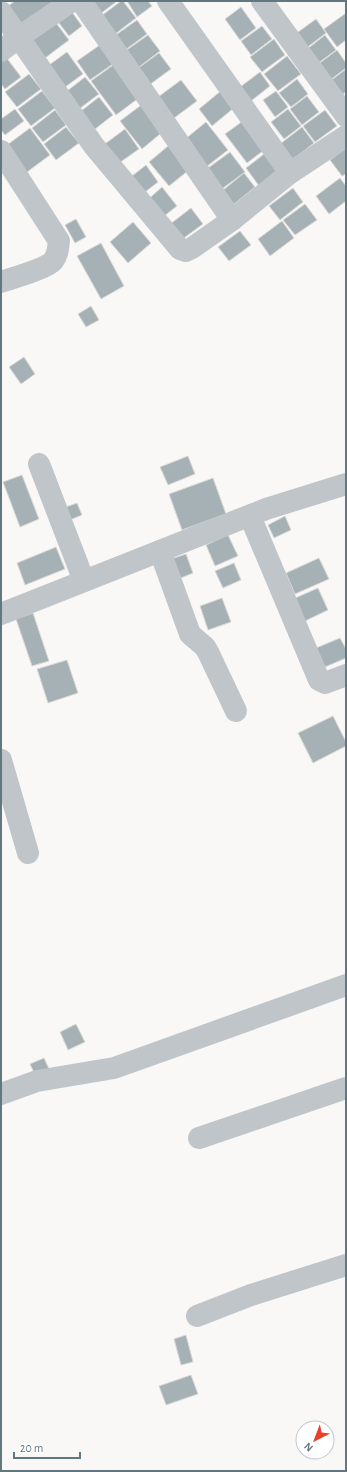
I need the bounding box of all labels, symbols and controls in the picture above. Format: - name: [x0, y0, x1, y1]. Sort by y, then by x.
- north arrow: [295, 1420, 335, 1460]
- scale bar: [14, 1434, 80, 1460]
- text: N: [302, 1440, 315, 1454]
- text: 20 m: [20, 1442, 43, 1454]

